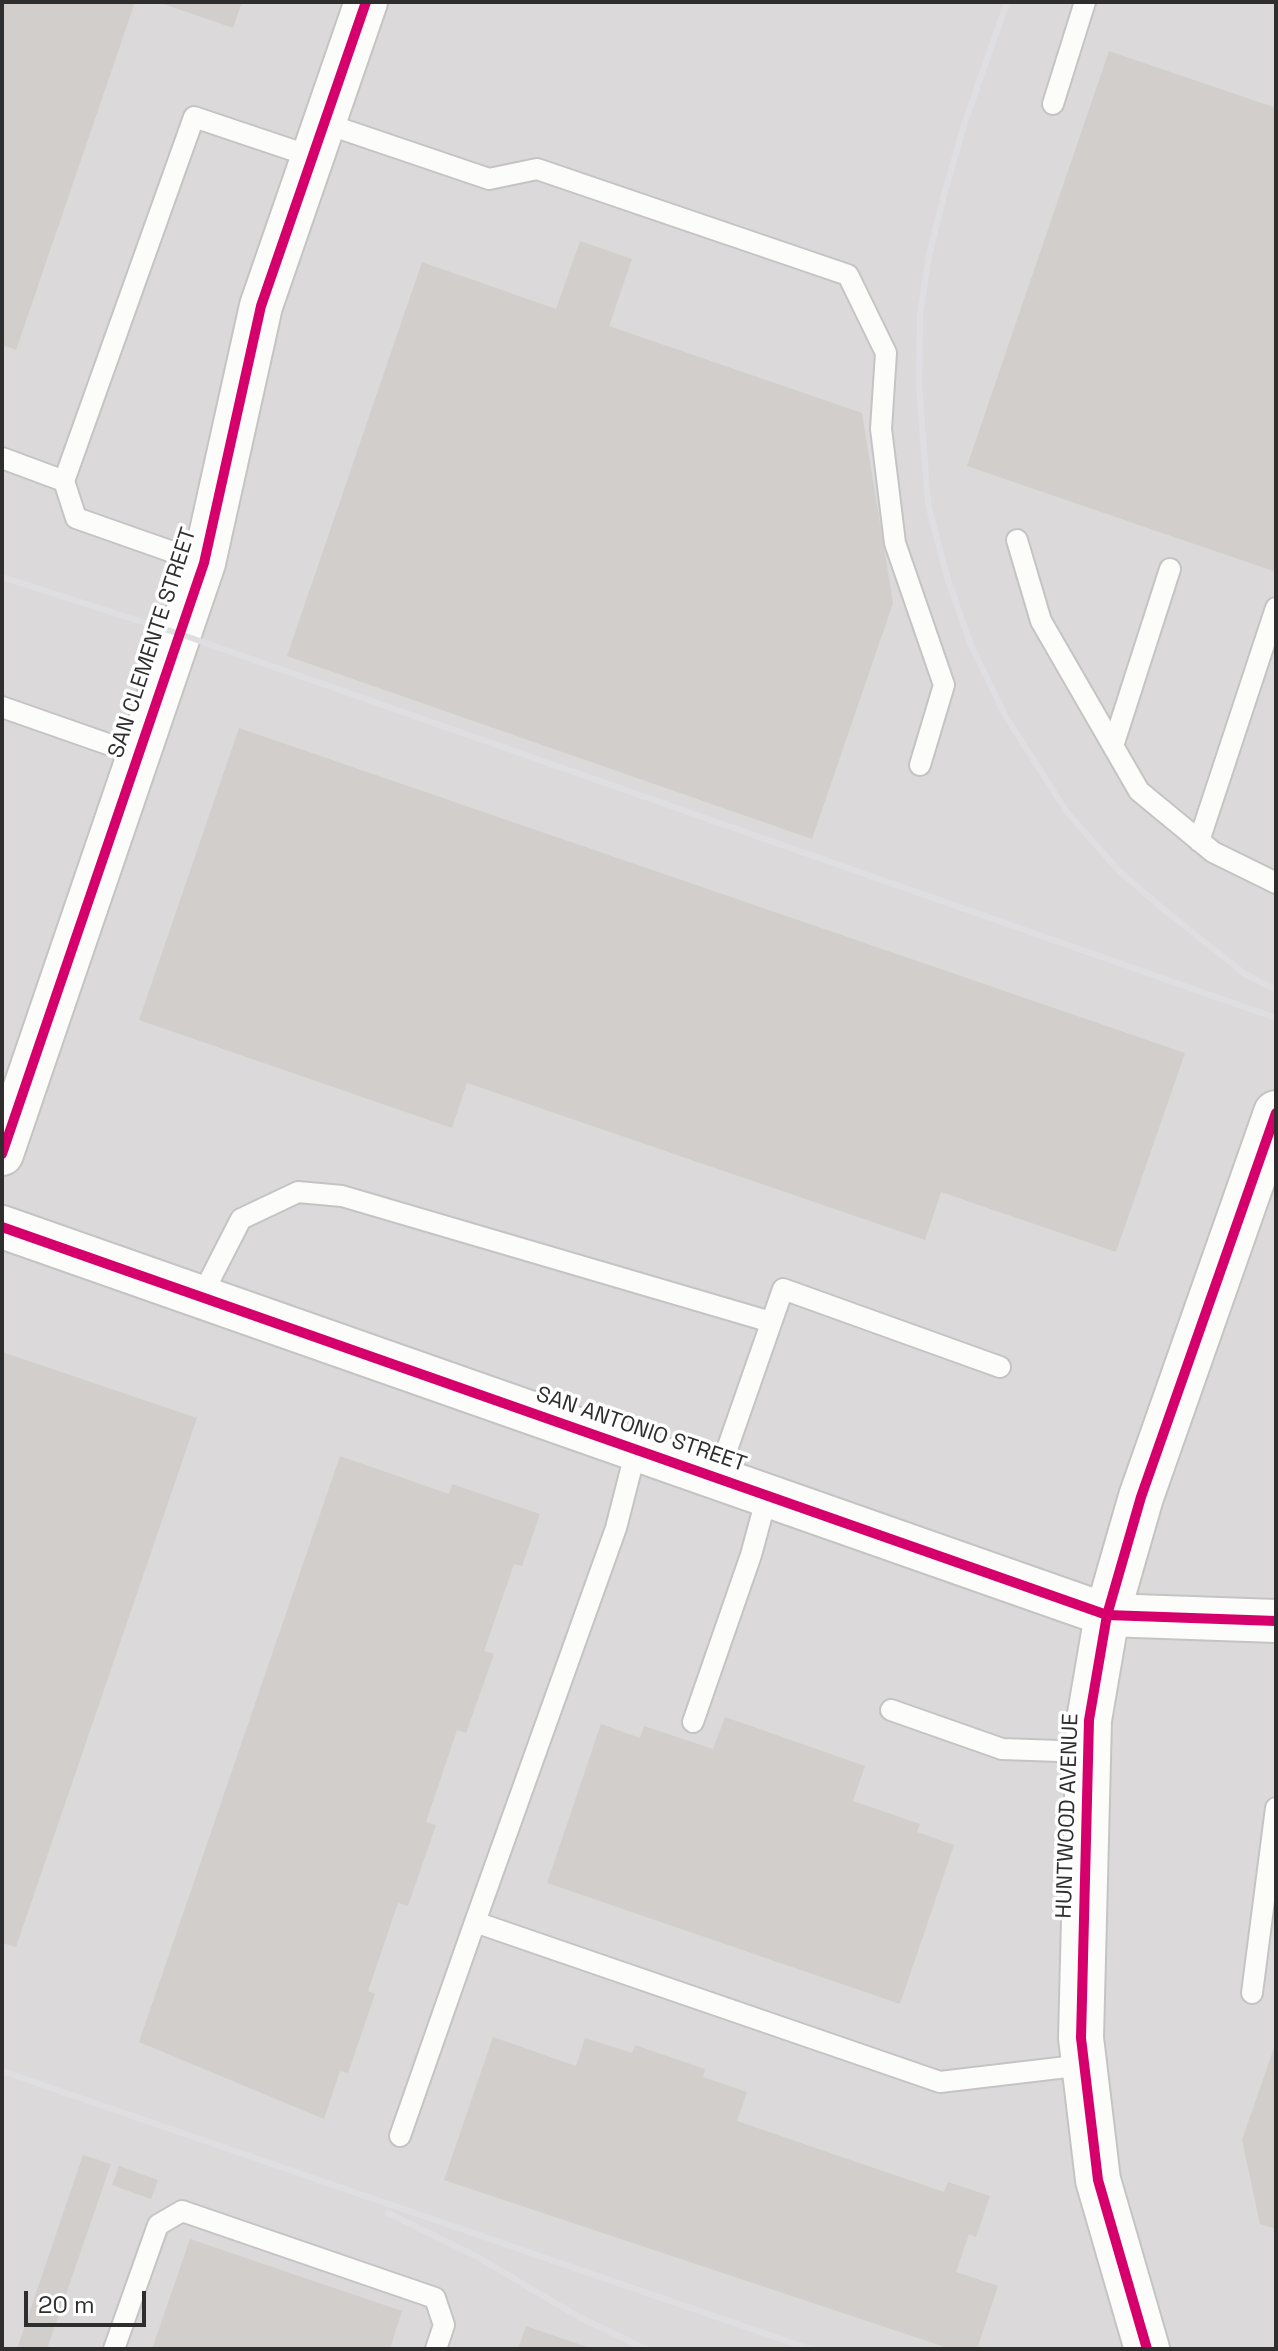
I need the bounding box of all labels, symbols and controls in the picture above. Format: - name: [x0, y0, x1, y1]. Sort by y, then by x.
- street label: SAN CLEMENTE STREET: [103, 525, 203, 761]
- street label: SAN ANTONIO STREET: [532, 1382, 750, 1478]
- street label: HUNTWOOD AVENUE: [1051, 1713, 1085, 1919]
- scale bar: [28, 2275, 150, 2325]
- text: 20 m: [38, 2289, 95, 2320]

